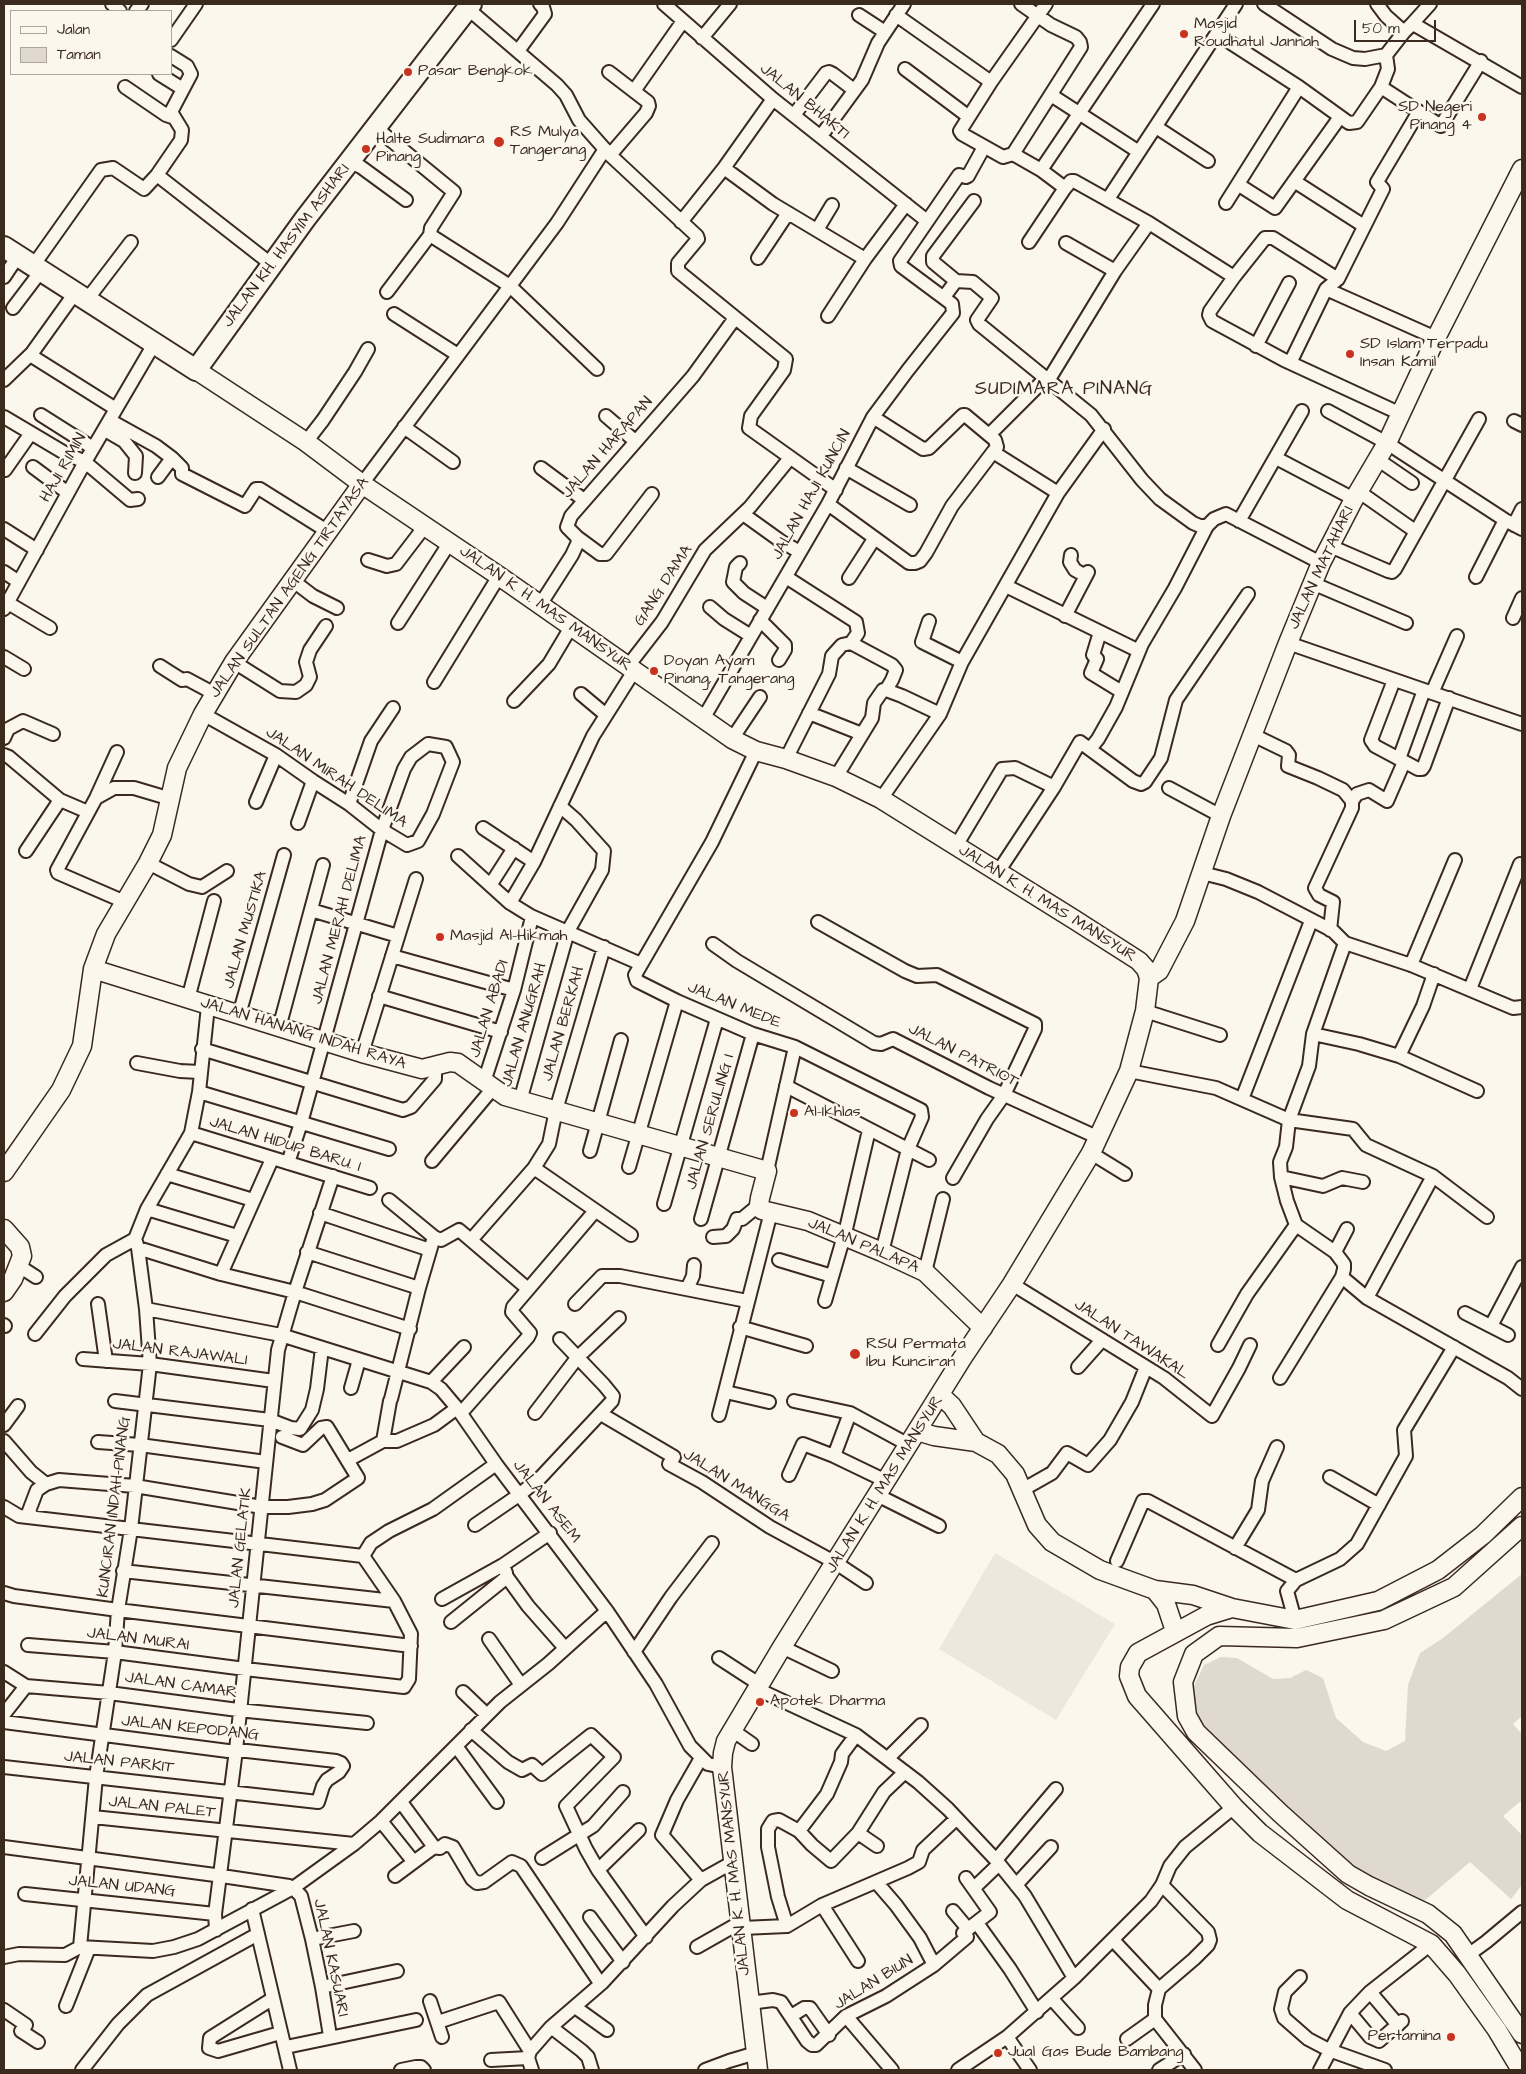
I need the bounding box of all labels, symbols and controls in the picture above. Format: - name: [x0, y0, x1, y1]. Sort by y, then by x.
- legend: [10, 10, 172, 75]
- scale bar: [1356, 10, 1438, 42]
- place label: Masjid Roudhatul Jannah: [1194, 15, 1319, 53]
- text: 50 m: [1362, 18, 1400, 39]
- text: Jalan: [57, 19, 90, 40]
- marker: Masjid Roudhatul Jannah: [1178, 28, 1190, 40]
- text: Taman: [57, 44, 101, 65]
- street label: JALAN BHAKTI: [755, 60, 853, 144]
- place label: Pasar Bengkok: [418, 62, 533, 82]
- marker: Pasar Bengkok: [402, 66, 414, 78]
- place label: SD Negeri Pinang 4: [1398, 98, 1472, 136]
- marker: SD Negeri Pinang 4: [1476, 111, 1488, 123]
- place label: RS Mulya Tangerang: [510, 123, 586, 161]
- place label: Halte Sudimara Pinang: [376, 130, 484, 168]
- marker: RS Mulya Tangerang: [492, 135, 506, 149]
- marker: Halte Sudimara Pinang: [360, 143, 372, 155]
- street label: JALAN KH. HASYIM ASHARI: [219, 161, 355, 331]
- place label: SD Islam Terpadu Insan Kamil: [1360, 335, 1488, 373]
- marker: SD Islam Terpadu Insan Kamil: [1344, 348, 1356, 360]
- district label: SUDIMARA PINANG: [973, 379, 1155, 401]
- street label: JALAN HARAPAN: [559, 393, 657, 503]
- street label: JALAN HAJI KUNCIN: [768, 426, 856, 564]
- street label: HAJI RIMIN: [36, 430, 92, 506]
- street label: JALAN SULTAN AGENG TIRTAYASA: [206, 474, 374, 702]
- street label: JALAN MATAHARI: [1285, 503, 1359, 633]
- street label: JALAN K. H. MAS MANSYUR: [455, 542, 635, 676]
- street label: GANG DAMA: [631, 542, 697, 630]
- place label: Doyan Ayam Pinang, Tangerang: [664, 652, 794, 690]
- marker: Doyan Ayam Pinang, Tangerang: [648, 665, 660, 677]
- street label: JALAN MIRAH DELIMA: [262, 723, 410, 833]
- street label: JALAN MERAH DELIMA: [308, 834, 372, 1006]
- street label: JALAN K. H. MAS MANSYUR: [955, 841, 1139, 967]
- street label: JALAN MUSTIKA: [220, 869, 272, 991]
- place label: Masjid Al-Hikmah: [450, 927, 567, 947]
- marker: Masjid Al-Hikmah: [434, 931, 446, 943]
- street label: JALAN ABADI: [466, 958, 514, 1060]
- street label: JALAN ANUGRAH: [498, 961, 552, 1089]
- street label: JALAN BERKAH: [538, 964, 590, 1084]
- street label: JALAN MEDE: [684, 979, 784, 1033]
- street label: JALAN HANANG INDAH RAYA: [198, 994, 408, 1074]
- street label: JALAN PATRIOT: [905, 1020, 1021, 1092]
- street label: JALAN SERULING I: [682, 1052, 740, 1192]
- place label: Al-Ikhlas: [804, 1103, 861, 1123]
- marker: Al-Ikhlas: [788, 1107, 800, 1119]
- street label: JALAN HIDUP BARU. I: [207, 1113, 363, 1177]
- street label: JALAN PALAPA: [805, 1214, 921, 1278]
- street label: JALAN TAWAKAL: [1070, 1296, 1192, 1384]
- street label: JALAN RAJAWALI: [112, 1335, 248, 1371]
- place label: RSU Permata Ibu Kunciran: [866, 1335, 966, 1373]
- marker: RSU Permata Ibu Kunciran: [848, 1347, 862, 1361]
- street label: JALAN K. H. MAS MANSYUR: [822, 1393, 948, 1577]
- street label: KUNCIRAN INDAH-PINANG: [94, 1415, 136, 1599]
- street label: JALAN MANGGA: [679, 1445, 793, 1527]
- street label: JALAN ASEM: [508, 1457, 584, 1547]
- street label: JALAN GELATIK: [225, 1487, 257, 1609]
- street label: JALAN MURAI: [86, 1624, 190, 1656]
- street label: JALAN CAMAR: [124, 1669, 238, 1703]
- place label: Apotek Dharma: [770, 1692, 885, 1712]
- marker: Apotek Dharma: [754, 1696, 766, 1708]
- street label: JALAN KEPODANG: [120, 1712, 260, 1746]
- street label: JALAN PARKIT: [63, 1748, 175, 1778]
- street label: JALAN K. H. MAS MANSYUR: [715, 1770, 755, 1976]
- street label: JALAN PALET: [108, 1793, 216, 1823]
- street label: JALAN UDANG: [68, 1872, 176, 1902]
- street label: JALAN KASUARI: [308, 1897, 352, 2019]
- street label: JALAN BIUN: [831, 1951, 917, 2015]
- place label: Pertamina: [1368, 2027, 1441, 2047]
- marker: Pertamina: [1445, 2031, 1457, 2043]
- place label: Jual Gas Bude Bambang: [1008, 2043, 1183, 2063]
- marker: Jual Gas Bude Bambang: [992, 2047, 1004, 2059]

